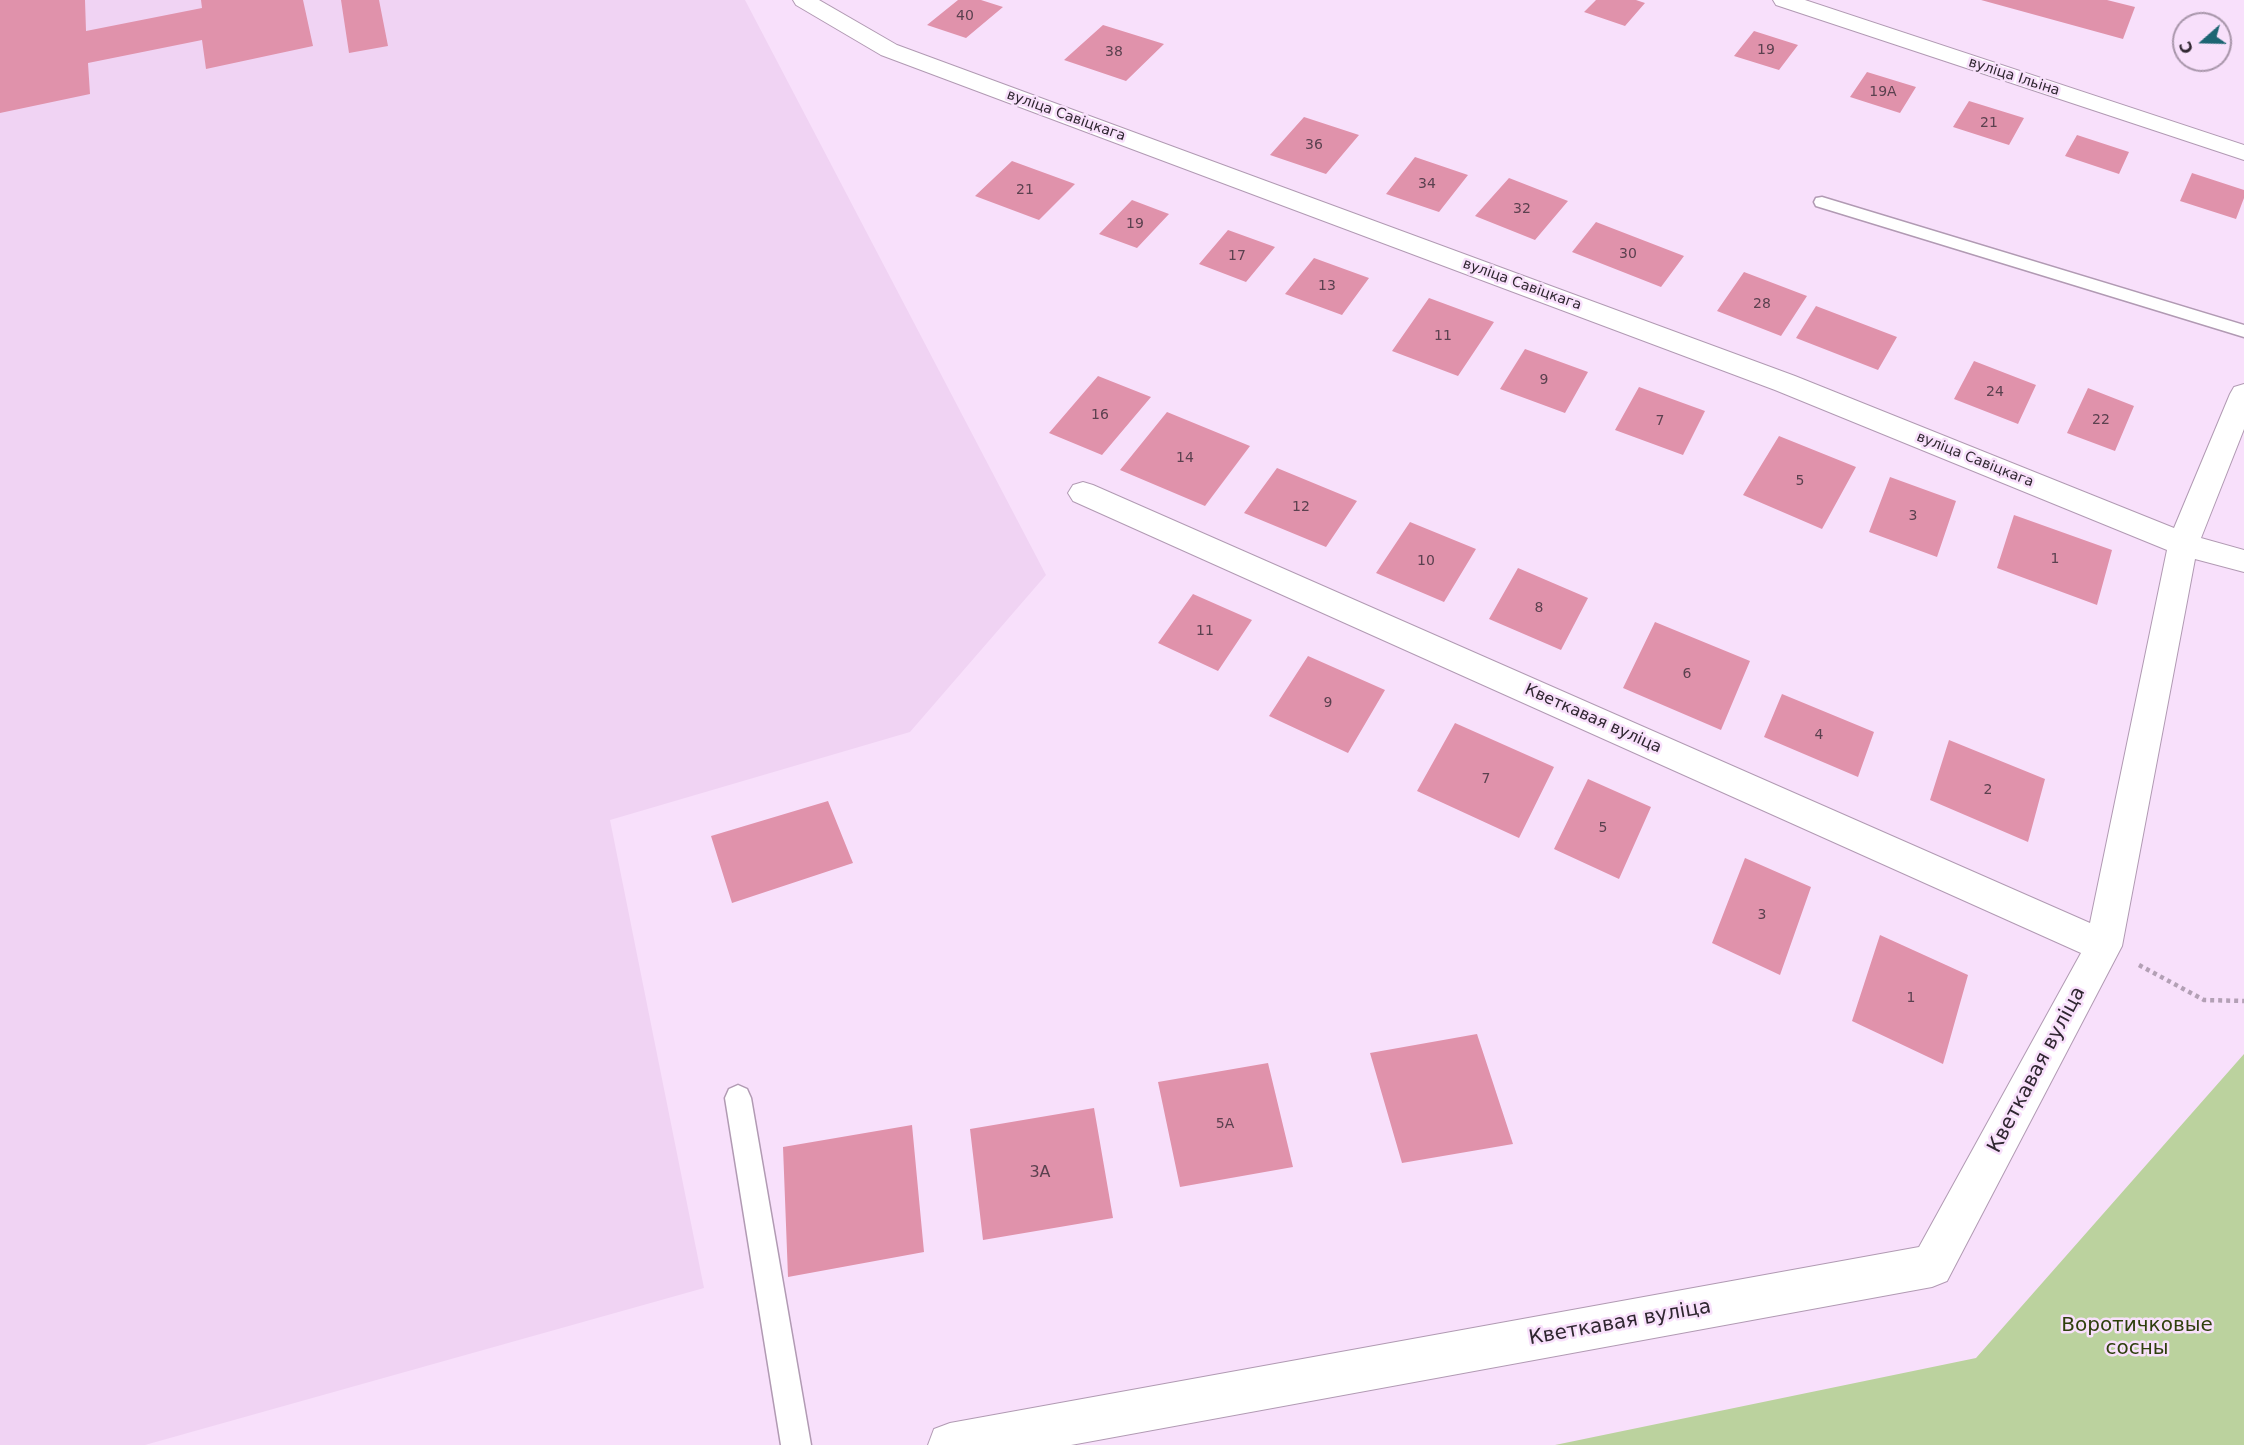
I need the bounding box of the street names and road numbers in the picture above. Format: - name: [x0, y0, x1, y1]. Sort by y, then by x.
- street label: вуліца Ільіна: [1966, 54, 2062, 100]
- street label: вуліца Савіцкага: [1004, 87, 1128, 145]
- street label: вуліца Савіцкага: [1460, 256, 1584, 314]
- street label: вуліца Савіцкага: [1914, 429, 2036, 491]
- street label: Кветкавая вуліца: [1522, 680, 1664, 758]
- street label: Кветкавая вуліца: [1983, 983, 2091, 1157]
- street label: Кветкавая вуліца: [1527, 1295, 1713, 1351]

